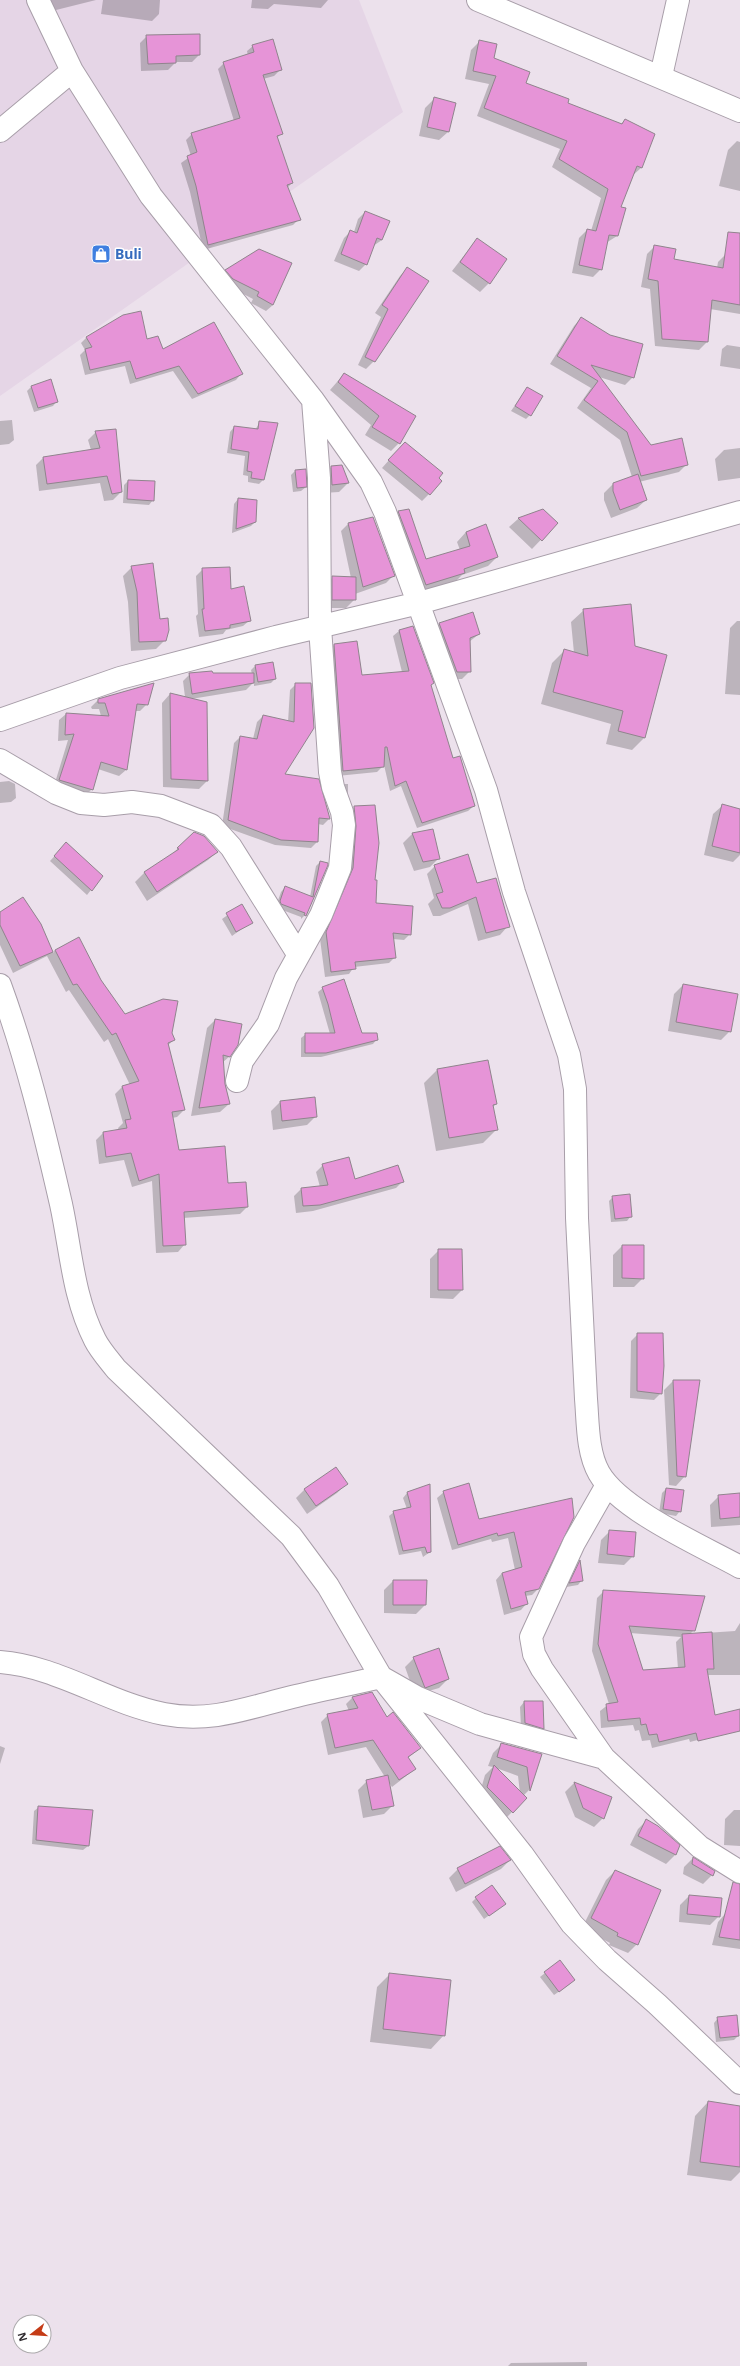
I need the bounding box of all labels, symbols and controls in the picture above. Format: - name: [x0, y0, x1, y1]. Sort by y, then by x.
- shop icon: Buli: [90, 243, 112, 265]
- place label: Buli: [115, 244, 142, 263]
- north arrow: [12, 2314, 52, 2354]
- text: N: [13, 2331, 30, 2344]

